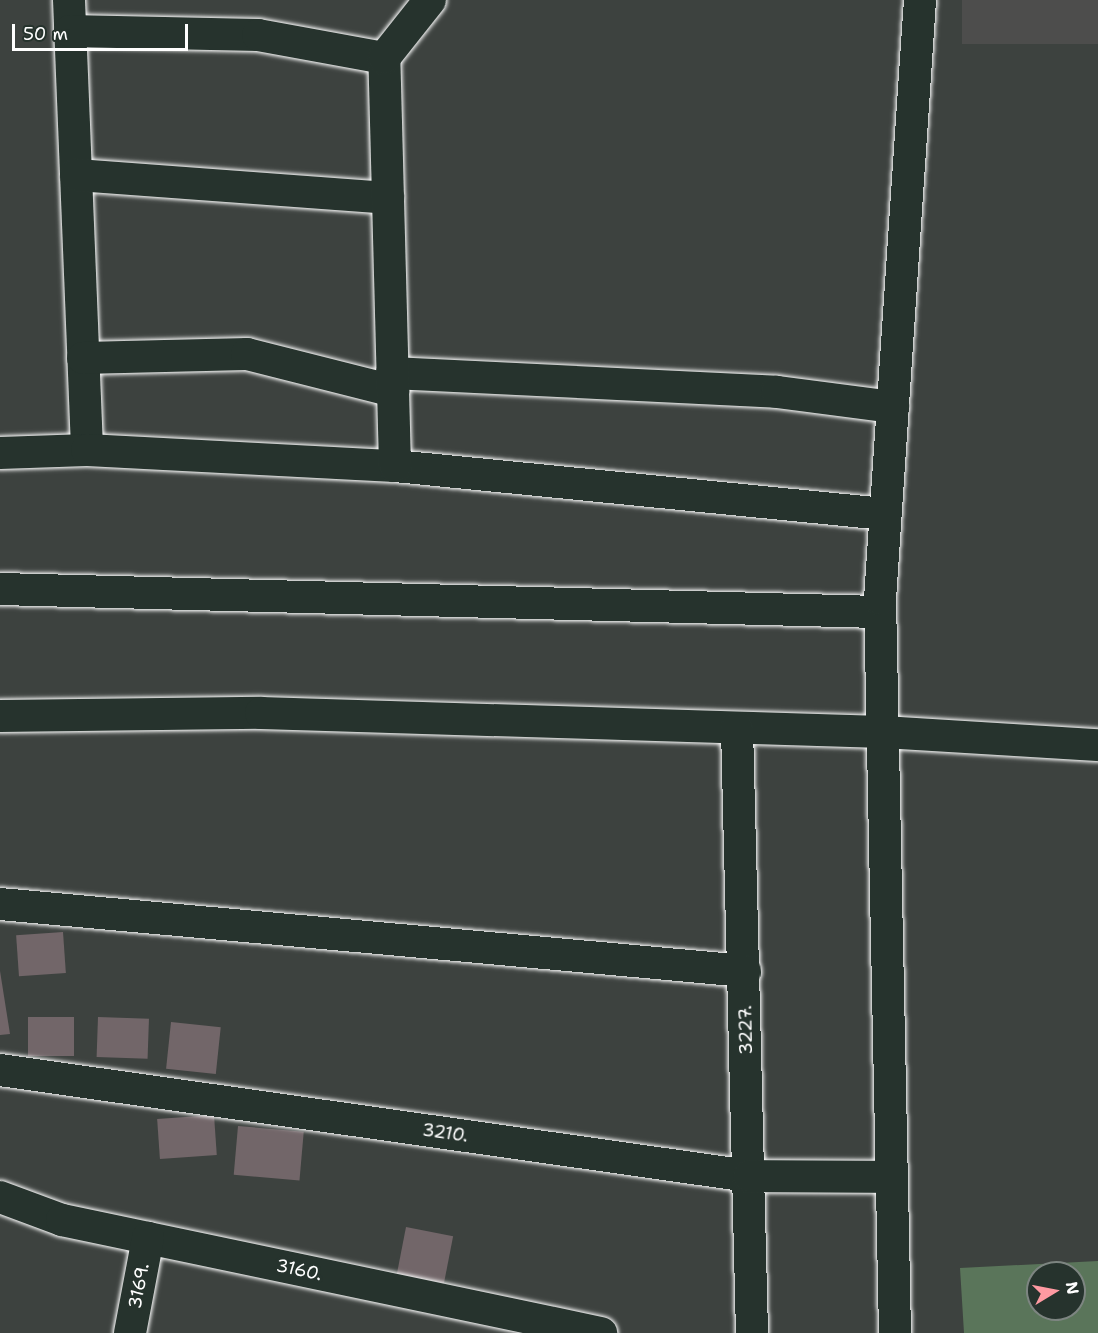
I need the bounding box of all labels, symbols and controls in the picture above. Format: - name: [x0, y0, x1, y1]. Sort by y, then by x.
- scale bar: [15, 12, 190, 50]
- text: 50 m: [23, 22, 68, 46]
- street label: 3227.: [735, 1005, 757, 1055]
- street label: 3210.: [421, 1119, 469, 1147]
- street label: 3160.: [274, 1255, 324, 1285]
- street label: 3169.: [124, 1261, 154, 1311]
- north arrow: [1026, 1261, 1086, 1321]
- text: N: [1061, 1280, 1084, 1296]

